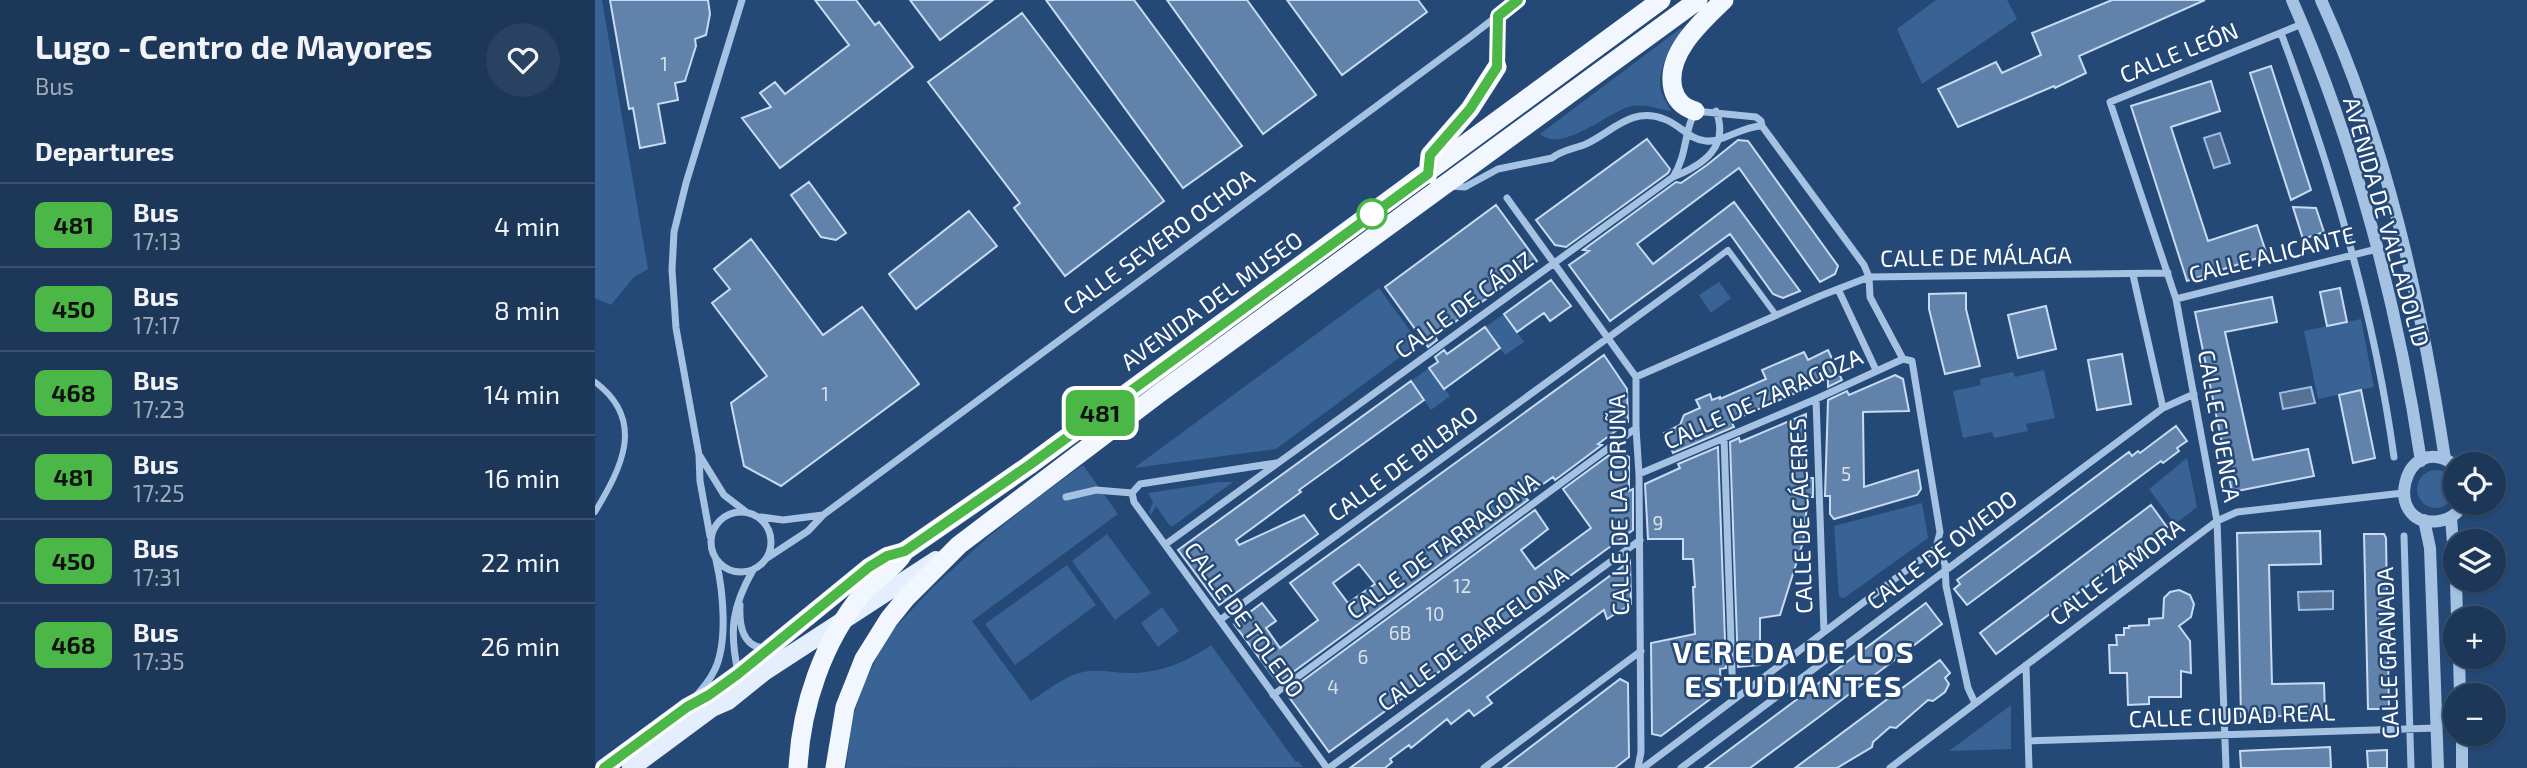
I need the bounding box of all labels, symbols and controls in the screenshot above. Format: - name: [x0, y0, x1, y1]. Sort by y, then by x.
- street label: CALLE LEÓN: [2115, 16, 2242, 89]
- button: heart: [486, 23, 560, 97]
- text: Lugo - Centro de Mayores: [35, 26, 433, 66]
- house number: 1: [660, 52, 668, 75]
- text: Bus: [35, 72, 74, 100]
- street label: AVENIDA DE VALLADOLID: [2338, 94, 2436, 350]
- text: Departures: [35, 135, 174, 166]
- street label: CALLE SEVERO OCHOA: [1057, 162, 1260, 320]
- text: Bus: [133, 196, 179, 227]
- unlabelled marker: [1357, 199, 1387, 229]
- text: 481: [53, 210, 94, 239]
- text: 4 min: [494, 210, 560, 241]
- street label: CALLE ALICANTE: [2186, 220, 2358, 288]
- street label: AVENIDA DEL MUSEO: [1115, 225, 1308, 376]
- text: 17:13: [133, 227, 181, 255]
- street label: CALLE DE MÁLAGA: [1880, 240, 2073, 272]
- street label: CALLE DE CÁDIZ: [1389, 245, 1538, 364]
- text: Bus: [133, 280, 179, 311]
- text: 450: [52, 294, 95, 323]
- text: 8 min: [494, 294, 560, 325]
- text: 17:17: [133, 311, 180, 339]
- street label: CALLE DE ZARAGOZA: [1659, 341, 1867, 455]
- street label: CALLE CUENCA: [2193, 348, 2247, 505]
- text: Bus: [133, 364, 179, 395]
- text: 468: [51, 378, 96, 407]
- text: 14 min: [484, 378, 560, 409]
- house number: 1: [821, 382, 829, 405]
- line badge: 481: [1060, 390, 1140, 436]
- street label: CALLE DE LA CORUÑA: [1602, 393, 1634, 616]
- text: 17:23: [133, 395, 185, 423]
- text: 481: [1080, 398, 1120, 427]
- street label: CALLE DE BILBAO: [1322, 399, 1483, 527]
- street label: CALLE DE CÁCERES: [1783, 418, 1817, 614]
- text: Bus: [133, 448, 179, 479]
- map controls: [2443, 452, 2506, 746]
- button: locate: [2443, 452, 2506, 515]
- text: 481: [53, 462, 94, 491]
- text: 16 min: [485, 462, 560, 493]
- house number: 5: [1841, 462, 1851, 485]
- street label: CALLE DE TARRAGONA: [1341, 466, 1545, 624]
- text: 17:25: [133, 479, 185, 507]
- street label: CALLE DE OVIEDO: [1861, 484, 2022, 615]
- house number: 9: [1653, 511, 1663, 534]
- street label: CALLE ZAMORA: [2044, 511, 2189, 631]
- button: layers: [2443, 529, 2506, 592]
- text: Bus: [133, 532, 179, 563]
- street label: CALLE DE TOLEDO: [1179, 536, 1311, 703]
- text: 450: [52, 546, 95, 575]
- text: 22 min: [481, 546, 560, 577]
- street label: CALLE DE BARCELONA: [1372, 559, 1574, 717]
- text: 17:31: [133, 563, 181, 591]
- street label: CALLE GRANADA: [2370, 566, 2404, 739]
- house number: 12: [1453, 574, 1471, 597]
- house number: 10: [1425, 602, 1445, 625]
- button: +: [2443, 606, 2506, 669]
- text: Bus: [133, 616, 179, 647]
- house number: 6B: [1389, 621, 1411, 644]
- text: 468: [51, 630, 96, 659]
- text: 26 min: [480, 630, 560, 661]
- district label: VEREDA DE LOS ESTUDIANTES: [1672, 633, 1916, 703]
- house number: 6: [1358, 645, 1368, 668]
- text: 17:35: [133, 647, 184, 675]
- house number: 4: [1327, 675, 1339, 698]
- button: −: [2443, 683, 2506, 746]
- street label: CALLE CIUDAD REAL: [2128, 697, 2336, 733]

